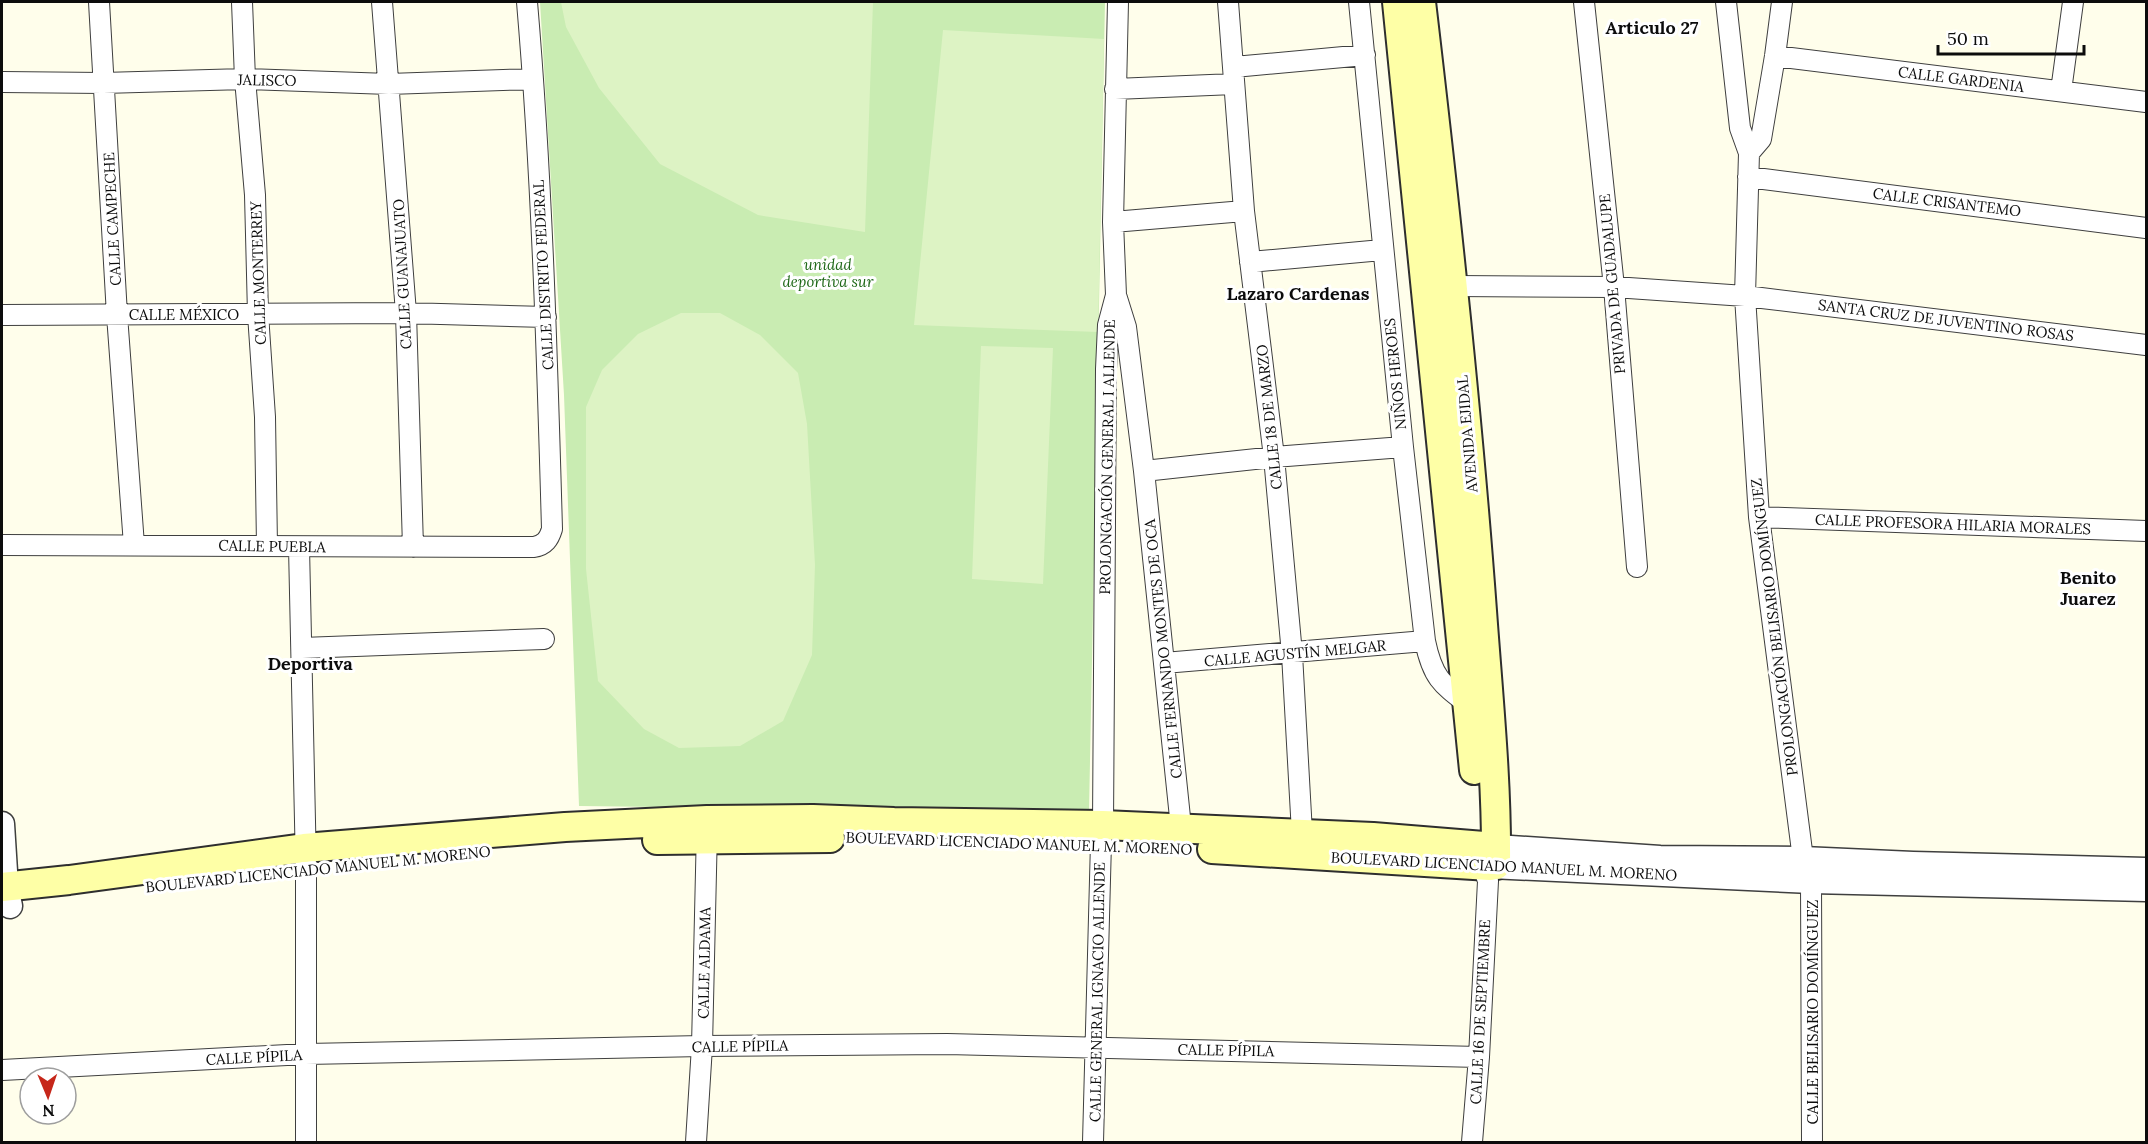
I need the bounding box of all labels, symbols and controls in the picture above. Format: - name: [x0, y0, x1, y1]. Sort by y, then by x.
- district label: Articulo 27: [1606, 16, 1699, 39]
- scale bar: [1938, 18, 2084, 56]
- text: 50 m: [1947, 27, 1989, 50]
- street label: CALLE GARDENIA: [1897, 62, 2026, 96]
- street label: JALISCO: [236, 70, 297, 90]
- street label: CALLE CAMPECHE: [99, 152, 125, 286]
- street label: CALLE DISTRITO FEDERAL: [529, 179, 557, 371]
- street label: CALLE CRISANTEMO: [1872, 183, 2022, 221]
- street label: PRIVADA DE GUADALUPE: [1595, 193, 1629, 375]
- street label: CALLE GUANAJUATO: [389, 198, 415, 350]
- street label: CALLE MONTERREY: [246, 200, 270, 345]
- park label: unidad deportiva sur: [782, 255, 874, 291]
- district label: Lazaro Cardenas: [1227, 282, 1370, 305]
- street label: SANTA CRUZ DE JUVENTINO ROSAS: [1817, 295, 2075, 345]
- street label: CALLE MÉXICO: [129, 305, 239, 324]
- street label: NIÑOS HEROES: [1380, 317, 1410, 431]
- street label: PROLONGACIÓN GENERAL I ALLENDE: [1095, 319, 1119, 595]
- street label: CALLE 18 DE MARZO: [1252, 343, 1286, 491]
- street label: AVENIDA EJIDAL: [1452, 374, 1482, 494]
- street label: PROLONGACIÓN BELISARIO DOMÍNGUEZ: [1746, 477, 1802, 777]
- street label: CALLE PROFESORA HILARIA MORALES: [1815, 510, 2091, 538]
- street label: CALLE FERNANDO MONTES DE OCA: [1140, 518, 1186, 780]
- street label: CALLE PUEBLA: [218, 536, 327, 556]
- district label: Benito Juarez: [2060, 566, 2116, 610]
- street label: CALLE AGUSTÍN MELGAR: [1203, 636, 1387, 670]
- district label: Deportiva: [267, 652, 353, 675]
- street label: BOULEVARD LICENCIADO MANUEL M. MORENO: [845, 827, 1193, 859]
- street label: BOULEVARD LICENCIADO MANUEL M. MORENO: [145, 841, 492, 897]
- street label: BOULEVARD LICENCIADO MANUEL M. MORENO: [1330, 847, 1678, 885]
- street label: CALLE GENERAL IGNACIO ALLENDE: [1085, 862, 1109, 1122]
- street label: CALLE BELISARIO DOMÍNGUEZ: [1803, 900, 1822, 1124]
- street label: CALLE ALDAMA: [694, 906, 714, 1019]
- street label: CALLE 16 DE SEPTIEMBRE: [1466, 919, 1494, 1105]
- street label: CALLE PÍPILA: [691, 1036, 789, 1056]
- street label: CALLE PÍPILA: [1177, 1040, 1275, 1060]
- street label: CALLE PÍPILA: [205, 1045, 303, 1069]
- north arrow: [18, 1066, 78, 1126]
- text: N: [42, 1101, 55, 1121]

